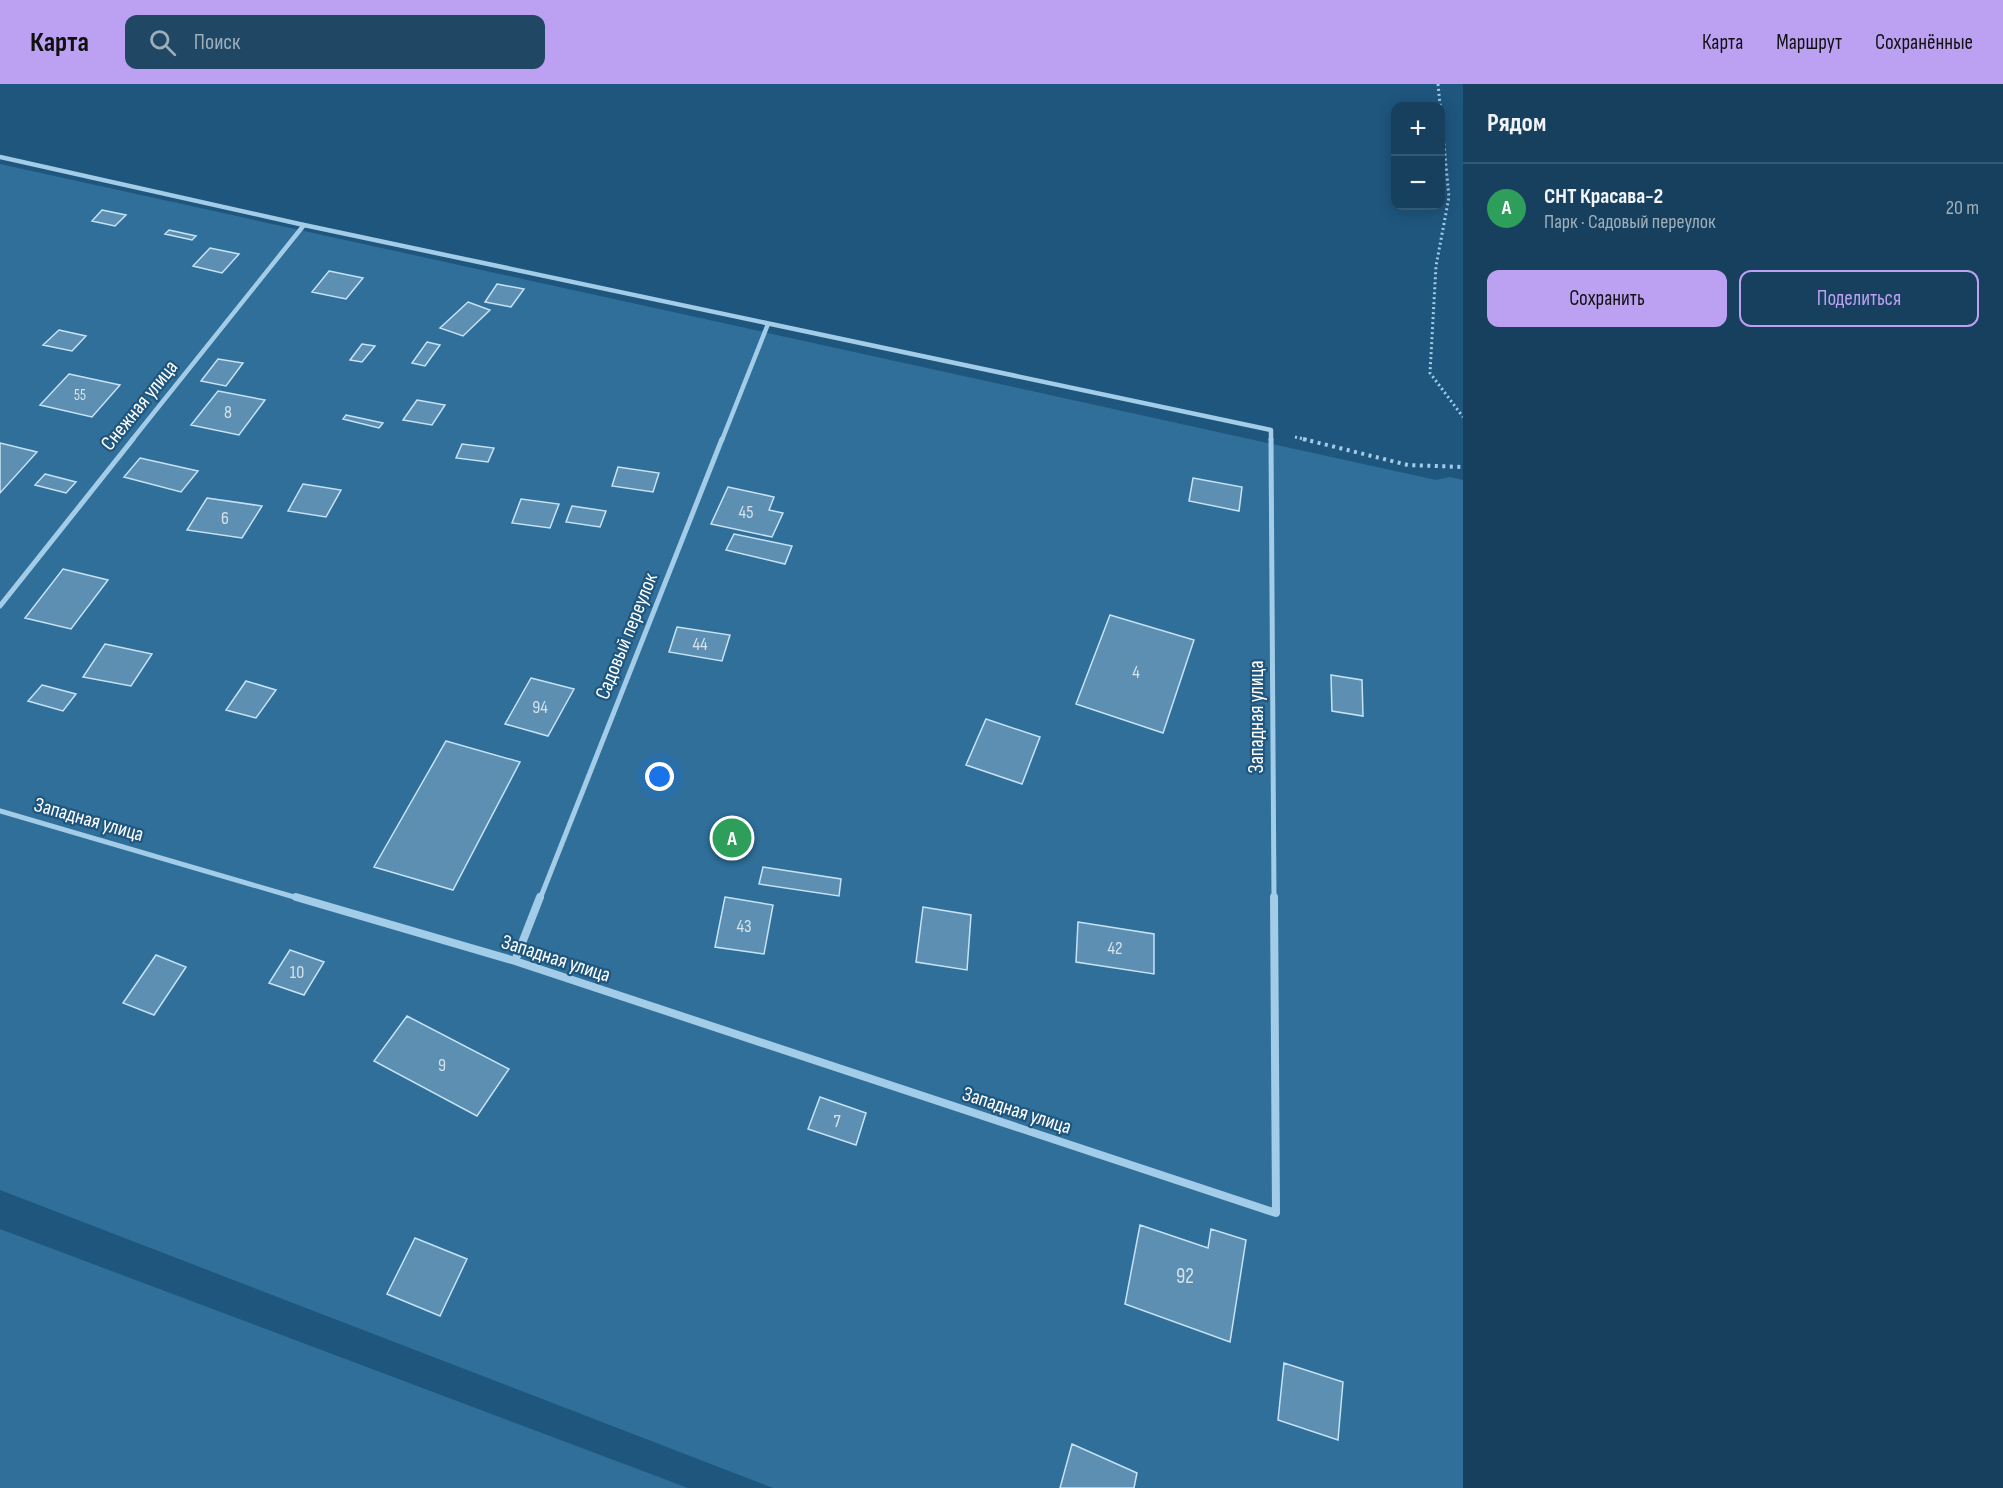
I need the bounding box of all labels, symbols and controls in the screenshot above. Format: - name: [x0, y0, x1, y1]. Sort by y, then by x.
- search box: [125, 15, 545, 69]
- text: Карта: [30, 26, 89, 59]
- icon: search: [146, 26, 179, 59]
- text: Поиск: [194, 29, 240, 56]
- text: Карта: [1702, 30, 1743, 55]
- text: Маршрут: [1776, 30, 1842, 55]
- text: Сохранённые: [1875, 30, 1973, 55]
- map controls: [1391, 102, 1445, 210]
- button: +: [1391, 102, 1445, 156]
- text: Рядом: [1487, 108, 1546, 139]
- button: −: [1391, 156, 1445, 210]
- text: СНТ Красава-2: [1544, 183, 1663, 210]
- text: A: [1502, 196, 1511, 220]
- text: 20 m: [1946, 196, 1979, 220]
- text: Парк · Садовый переулок: [1544, 210, 1716, 234]
- button: Сохранить: [1487, 270, 1727, 327]
- button: Поделиться: [1739, 270, 1979, 327]
- street label: Снежная улица: [95, 355, 183, 455]
- house number: 55: [74, 386, 86, 405]
- house number: 8: [224, 402, 232, 423]
- house number: 45: [739, 502, 753, 523]
- house number: 6: [221, 508, 229, 529]
- street label: Садовый переулок: [590, 569, 663, 703]
- house number: 44: [692, 634, 708, 655]
- street label: Западная улица: [1244, 660, 1269, 774]
- house number: 4: [1132, 662, 1140, 683]
- house number: 94: [532, 697, 548, 718]
- your location: [645, 762, 674, 791]
- street label: Западная улица: [31, 792, 147, 847]
- pin: A: [712, 816, 752, 861]
- house number: 43: [736, 916, 752, 937]
- street label: Западная улица: [498, 929, 613, 988]
- house number: 42: [1107, 938, 1123, 959]
- house number: 10: [290, 962, 304, 983]
- house number: 9: [438, 1055, 446, 1076]
- street label: Западная улица: [959, 1081, 1074, 1140]
- house number: 7: [833, 1111, 841, 1132]
- house number: 92: [1176, 1264, 1194, 1289]

